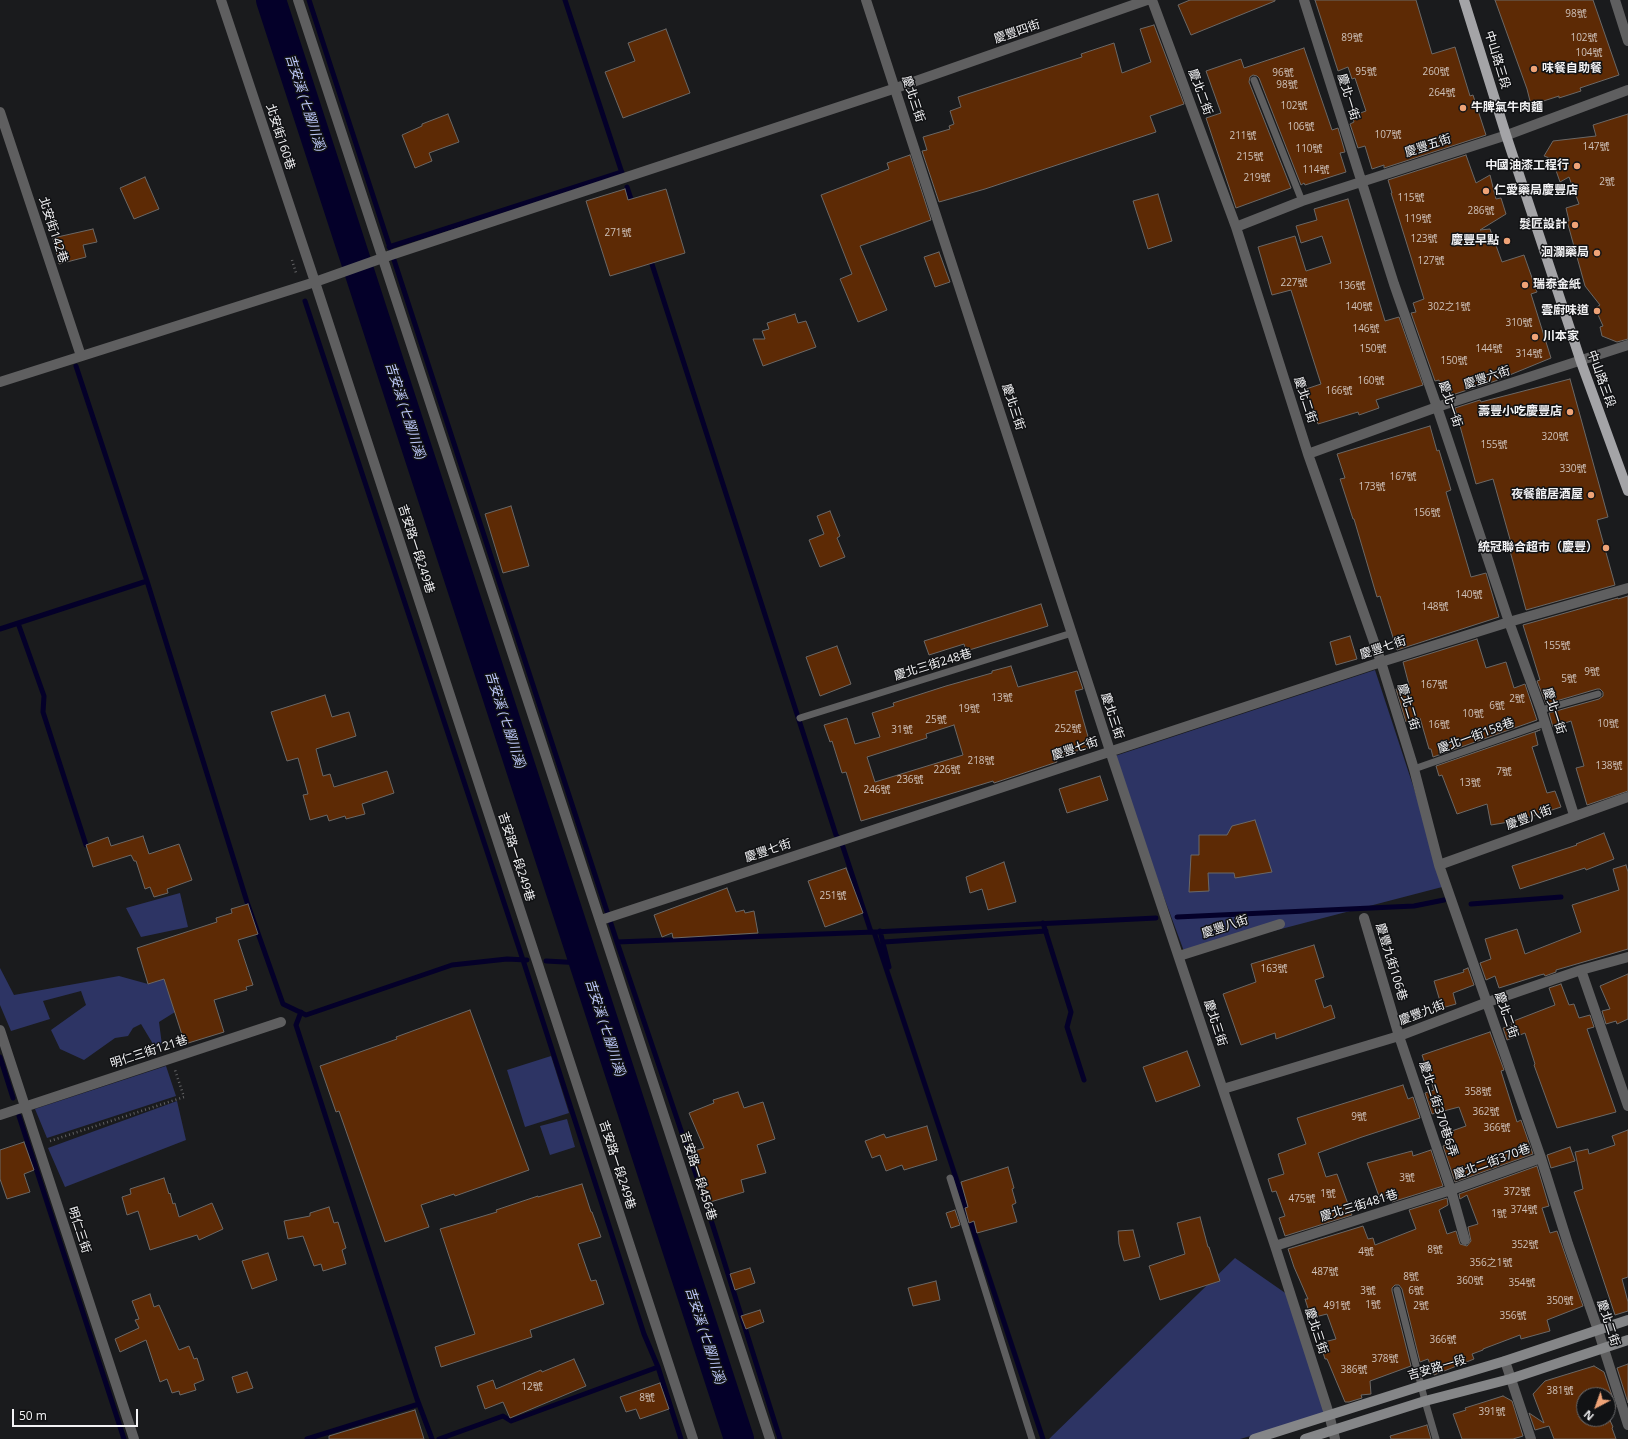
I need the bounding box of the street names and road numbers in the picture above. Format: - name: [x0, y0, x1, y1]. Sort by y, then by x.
- street label: 慶豐四街: [992, 17, 1042, 47]
- street label: 中山路三段: [1481, 29, 1513, 91]
- street label: 慶北二街: [1185, 67, 1215, 117]
- street label: 慶北一街: [1334, 72, 1362, 122]
- street label: 慶北三街: [899, 74, 927, 124]
- street label: 北安街160巷: [263, 102, 297, 172]
- street label: 慶豐五街: [1403, 132, 1453, 160]
- street label: 北安街142巷: [36, 195, 70, 265]
- street label: 中山路三段: [1584, 348, 1618, 410]
- street label: 慶豐六街: [1462, 364, 1512, 392]
- street label: 慶北二街: [1291, 375, 1319, 425]
- street label: 慶北一街: [1435, 379, 1465, 429]
- street label: 慶北三街: [999, 382, 1027, 432]
- street label: 吉安路一段249巷: [395, 503, 437, 595]
- street label: 慶豐七街: [1358, 634, 1408, 662]
- street label: 慶北三街248巷: [892, 646, 974, 684]
- street label: 慶北二街: [1394, 682, 1422, 732]
- street label: 慶北一街: [1540, 686, 1568, 736]
- street label: 慶北三街: [1098, 691, 1126, 741]
- street label: 慶北一街158巷: [1436, 715, 1516, 757]
- street label: 慶豐七街: [1050, 735, 1100, 763]
- street label: 慶豐八街: [1504, 803, 1554, 833]
- street label: 吉安路一段249巷: [495, 811, 537, 903]
- street label: 慶豐七街: [743, 837, 793, 865]
- street label: 慶豐八街: [1200, 913, 1250, 941]
- street label: 慶豐九街106巷: [1372, 921, 1410, 1003]
- street label: 慶北二街: [1491, 990, 1521, 1040]
- street label: 慶北三街: [1201, 998, 1229, 1048]
- street label: 慶豐九街: [1397, 998, 1447, 1028]
- street label: 明仁三街121巷: [108, 1033, 190, 1071]
- street label: 慶北二街370巷6弄: [1416, 1059, 1460, 1159]
- street label: 吉安路一段249巷: [596, 1119, 638, 1211]
- street label: 吉安路一段456巷: [677, 1130, 719, 1222]
- street label: 慶北二街370巷: [1452, 1141, 1532, 1183]
- street label: 慶北三街481巷: [1318, 1187, 1400, 1225]
- street label: 明仁三街: [65, 1205, 93, 1255]
- street label: 慶北二街: [1594, 1298, 1622, 1348]
- street label: 慶北三街: [1302, 1306, 1330, 1356]
- street label: 吉安路一段: [1406, 1353, 1468, 1383]

